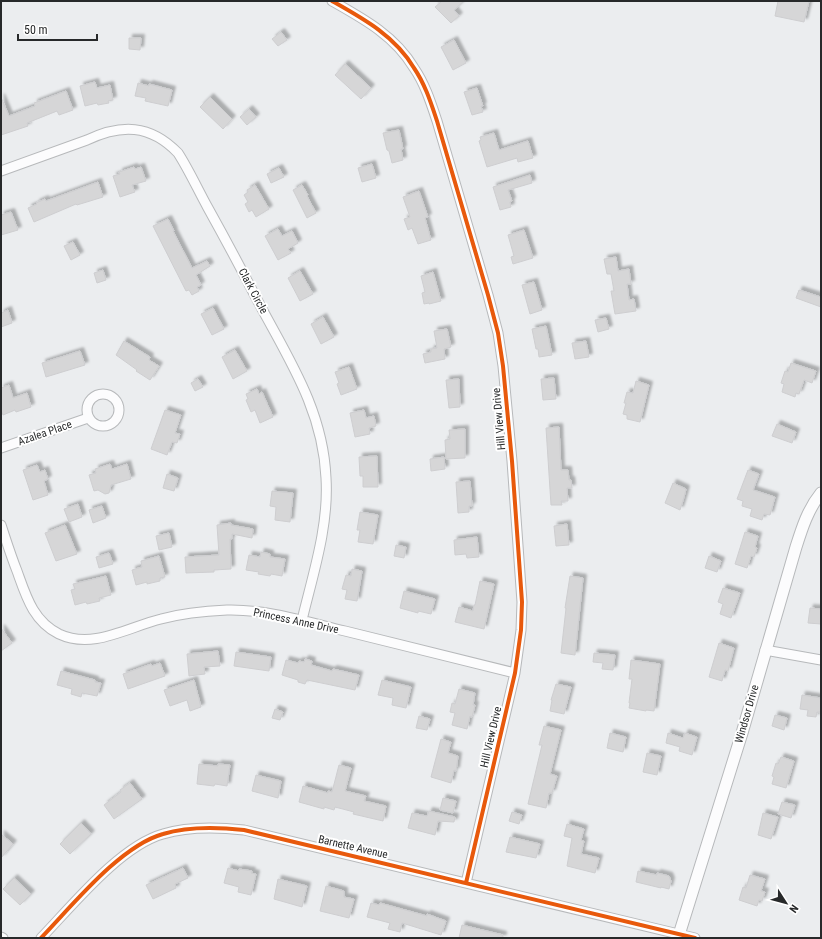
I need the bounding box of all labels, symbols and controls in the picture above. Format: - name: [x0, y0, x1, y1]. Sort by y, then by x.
- scale bar: [18, 16, 97, 42]
- text: 50 m: [24, 23, 48, 37]
- street label: Clark Circle: [236, 266, 270, 316]
- street label: Hill View Drive: [490, 387, 508, 451]
- street label: Azalea Place: [16, 418, 74, 448]
- street label: Princess Anne Drive: [252, 606, 340, 636]
- street label: Windsor Drive: [732, 683, 762, 745]
- street label: Hill View Drive: [478, 705, 504, 769]
- street label: Barnette Avenue: [317, 833, 389, 861]
- north arrow: [766, 883, 806, 923]
- text: N: [786, 902, 801, 915]

